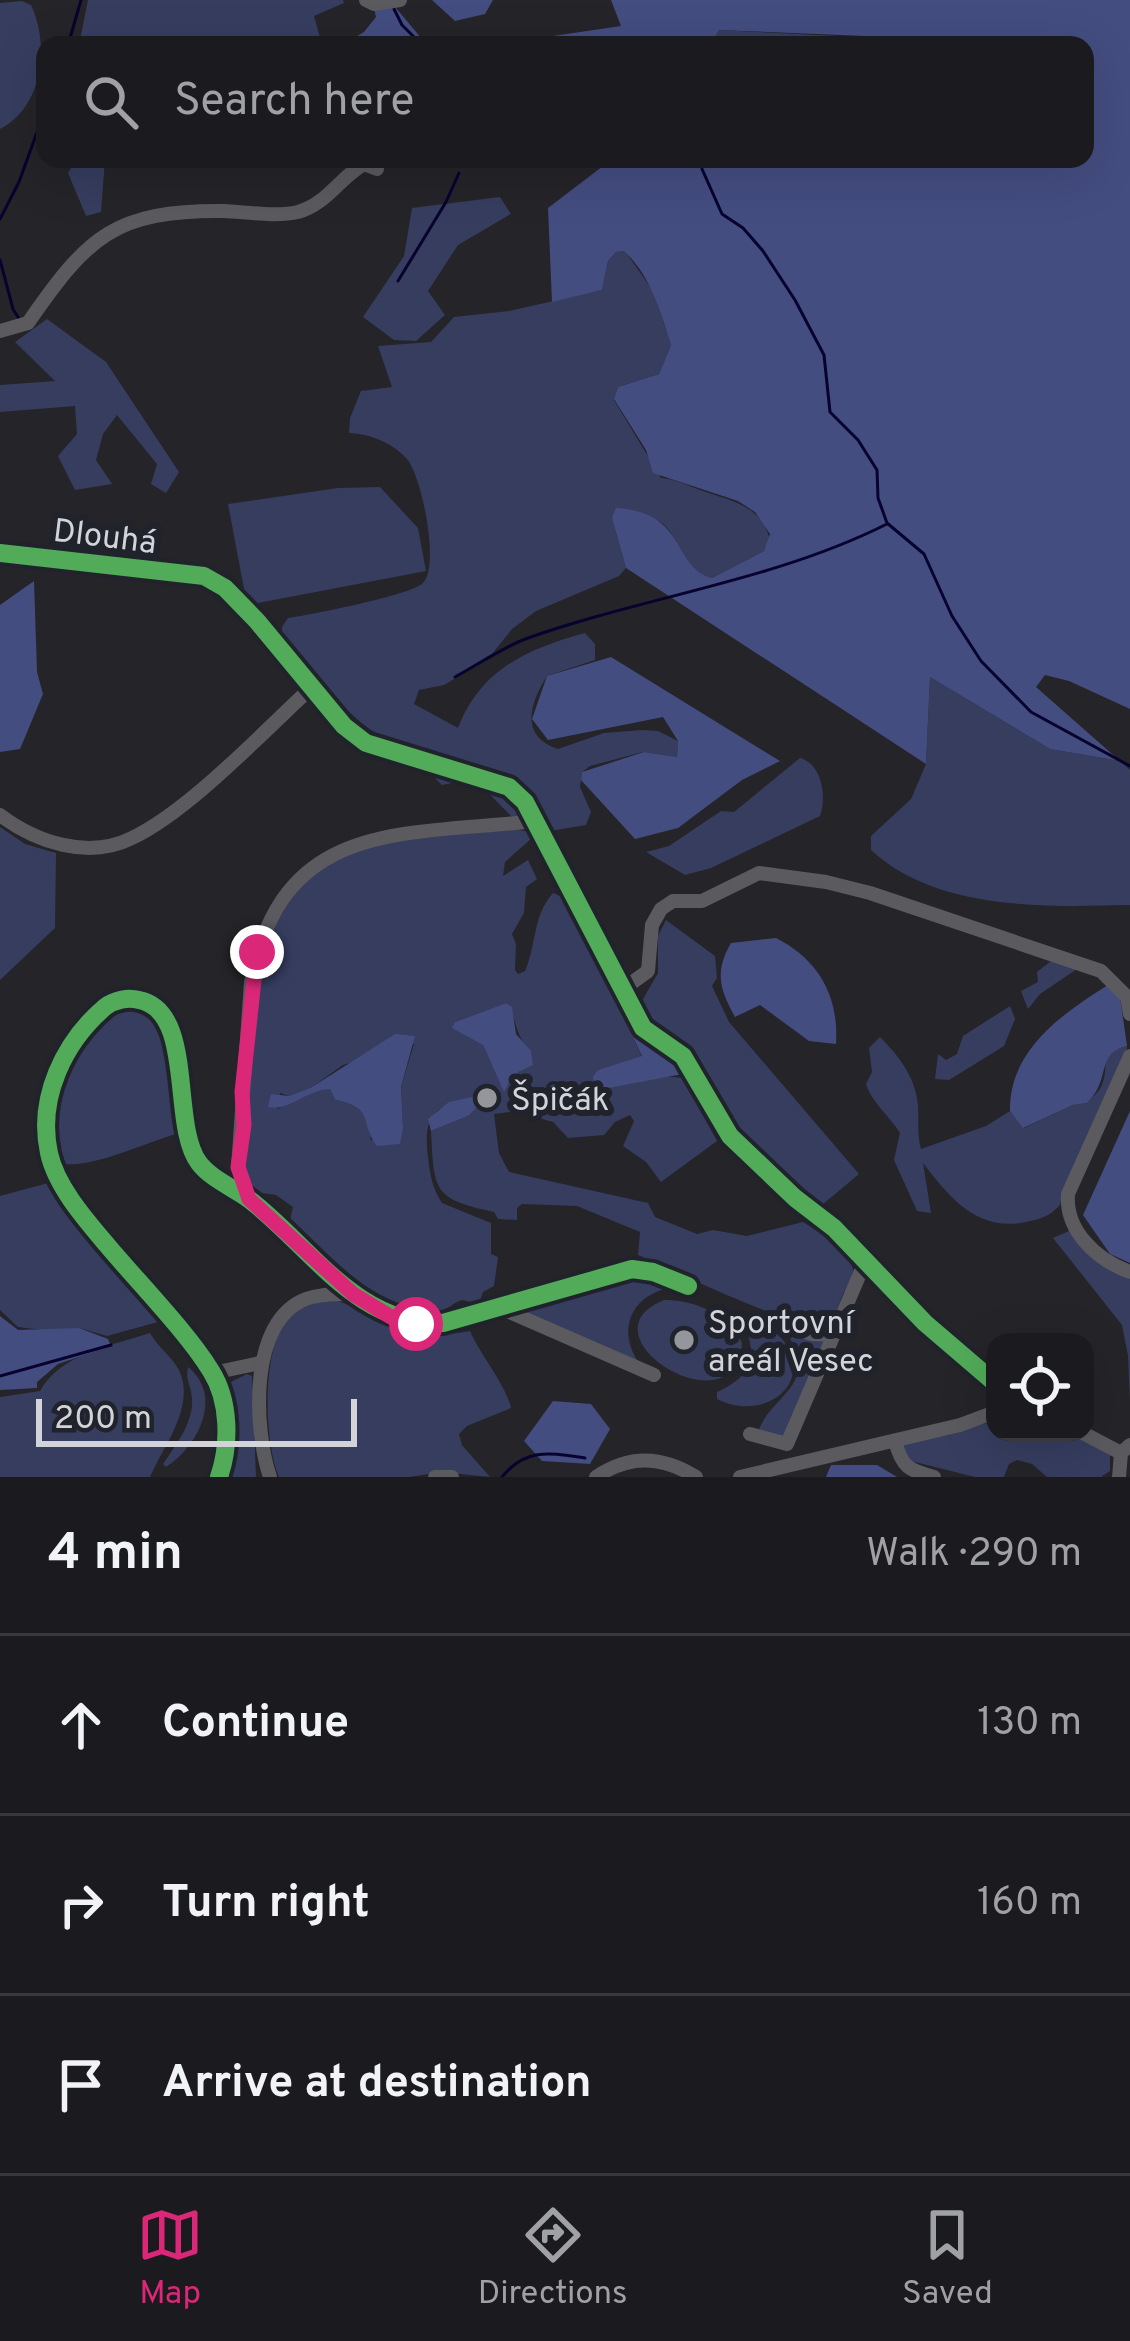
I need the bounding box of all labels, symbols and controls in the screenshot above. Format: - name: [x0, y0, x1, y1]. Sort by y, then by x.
- search box: [36, 36, 1094, 168]
- icon: search: [78, 69, 144, 135]
- text: Search here: [174, 74, 414, 131]
- street label: Dlouhá: [50, 512, 159, 566]
- route end: [230, 925, 284, 979]
- place label: Špičák: [511, 1079, 609, 1123]
- marker: Špičák: [474, 1085, 500, 1111]
- route start: [389, 1297, 443, 1351]
- place label: Sportovní areál Vesec: [708, 1304, 874, 1384]
- marker: Sportovní areál Vesec: [671, 1327, 697, 1353]
- map controls: [986, 1333, 1094, 1441]
- button: locate: [986, 1333, 1094, 1441]
- scale bar: [36, 1393, 357, 1446]
- text: 200 m: [54, 1399, 152, 1441]
- text: 4 min: [48, 1523, 183, 1588]
- text: Walk · 290 m: [866, 1531, 1082, 1580]
- icon: ahead: [48, 1692, 114, 1758]
- text: Continue: [162, 1696, 349, 1753]
- text: 130 m: [977, 1700, 1082, 1749]
- icon: right: [48, 1872, 114, 1938]
- text: Turn right: [162, 1876, 370, 1933]
- text: 160 m: [977, 1880, 1082, 1929]
- icon: arrive: [48, 2052, 114, 2118]
- text: Arrive at destination: [162, 2056, 592, 2113]
- tab: Map: [137, 2202, 203, 2316]
- tab: Directions: [478, 2202, 628, 2316]
- tab: Saved: [902, 2202, 993, 2316]

